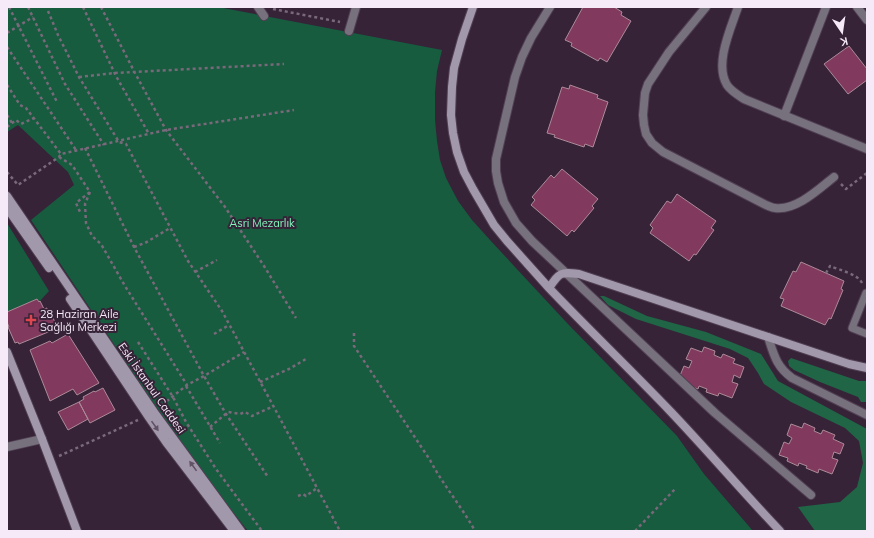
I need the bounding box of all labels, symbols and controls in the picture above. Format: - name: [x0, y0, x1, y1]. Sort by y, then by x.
- north arrow: [822, 12, 862, 52]
- text: K: [838, 34, 849, 50]
- park label: Asri Mezarlık: [229, 216, 295, 230]
- place label: 28 Haziran Aile Sağlığı Merkezi: [40, 307, 119, 334]
- marker: 28 Haziran Aile Sağlığı Merkezi: [25, 314, 37, 326]
- street label: Eski İstanbul Caddesi: [115, 340, 189, 436]
- one-way arrow: [151, 420, 159, 431]
- one-way arrow: [189, 460, 198, 471]

